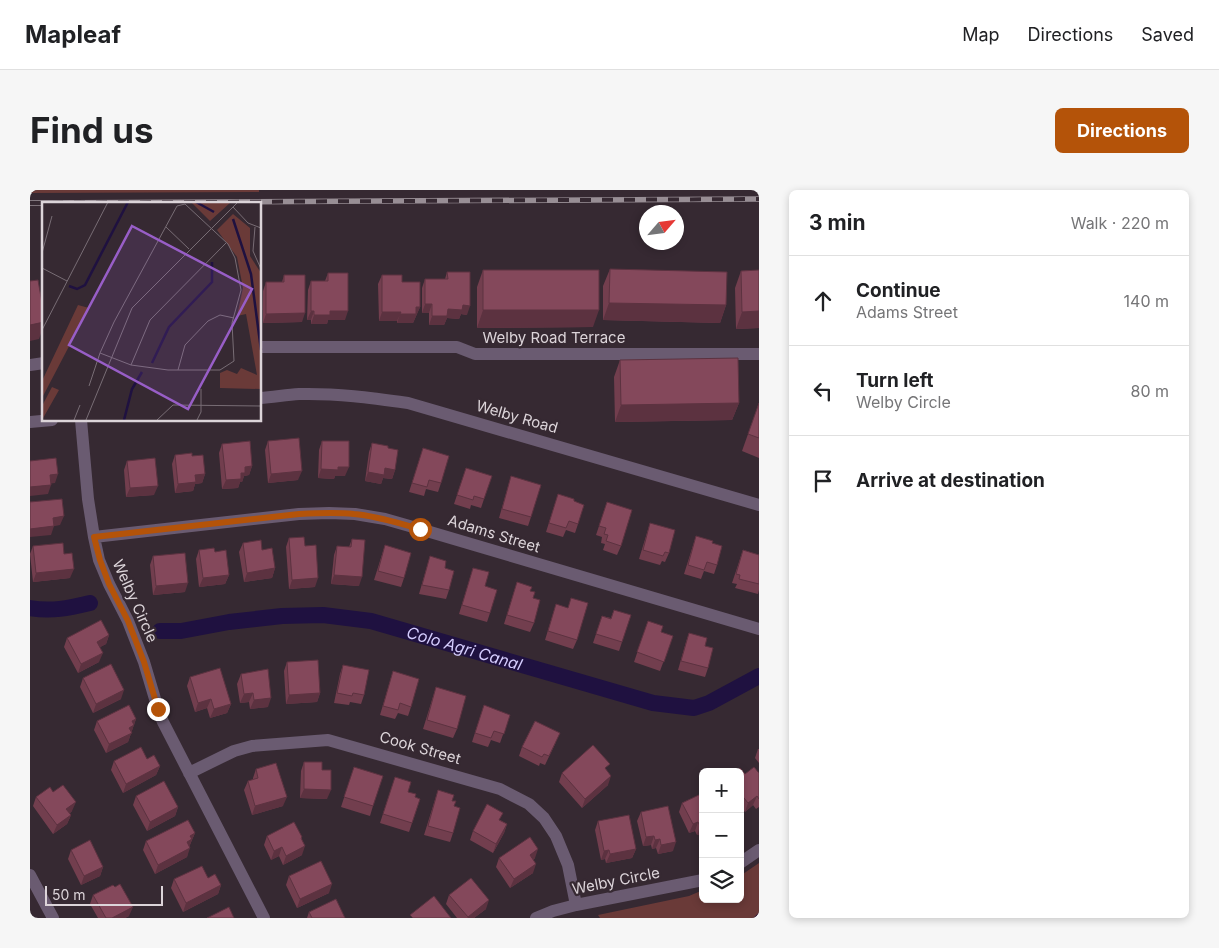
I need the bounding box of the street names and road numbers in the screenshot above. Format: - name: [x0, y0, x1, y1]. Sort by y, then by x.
- street label: Welby Road Terrace: [483, 328, 625, 347]
- street label: Welby Road: [474, 396, 560, 437]
- street label: Adams Street: [446, 510, 543, 557]
- street label: Welby Circle: [109, 556, 162, 645]
- street label: Cook Street: [377, 727, 463, 768]
- street label: Welby Circle: [570, 863, 661, 898]

